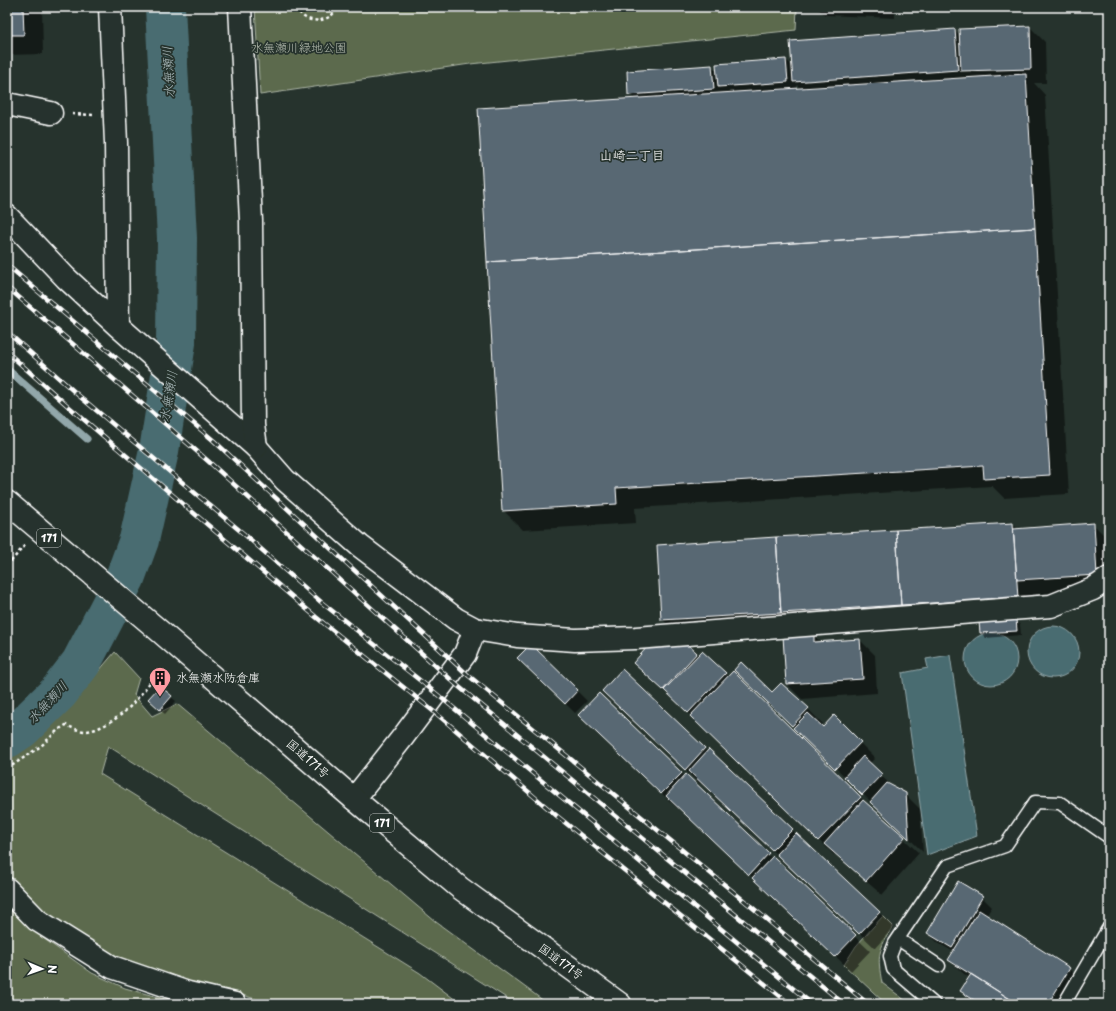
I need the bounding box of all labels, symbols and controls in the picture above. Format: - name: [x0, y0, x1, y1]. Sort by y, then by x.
- park label: 水無瀬川緑地公園: [251, 38, 347, 56]
- water label: 水無瀬川: [157, 46, 178, 98]
- district label: 山崎二丁目: [599, 145, 665, 164]
- water label: 水無瀬川: [154, 369, 181, 423]
- road number: 171: [37, 529, 61, 547]
- building icon: 水無瀬水防倉庫: [147, 665, 173, 698]
- place label: 水無瀬水防倉庫: [176, 668, 260, 686]
- water label: 水無瀬川: [22, 676, 71, 727]
- street label: 国道171号: [283, 734, 334, 782]
- road number: 171: [370, 814, 394, 832]
- street label: 国道171号: [535, 939, 588, 984]
- north arrow: [22, 949, 62, 989]
- text: N: [44, 965, 61, 974]

